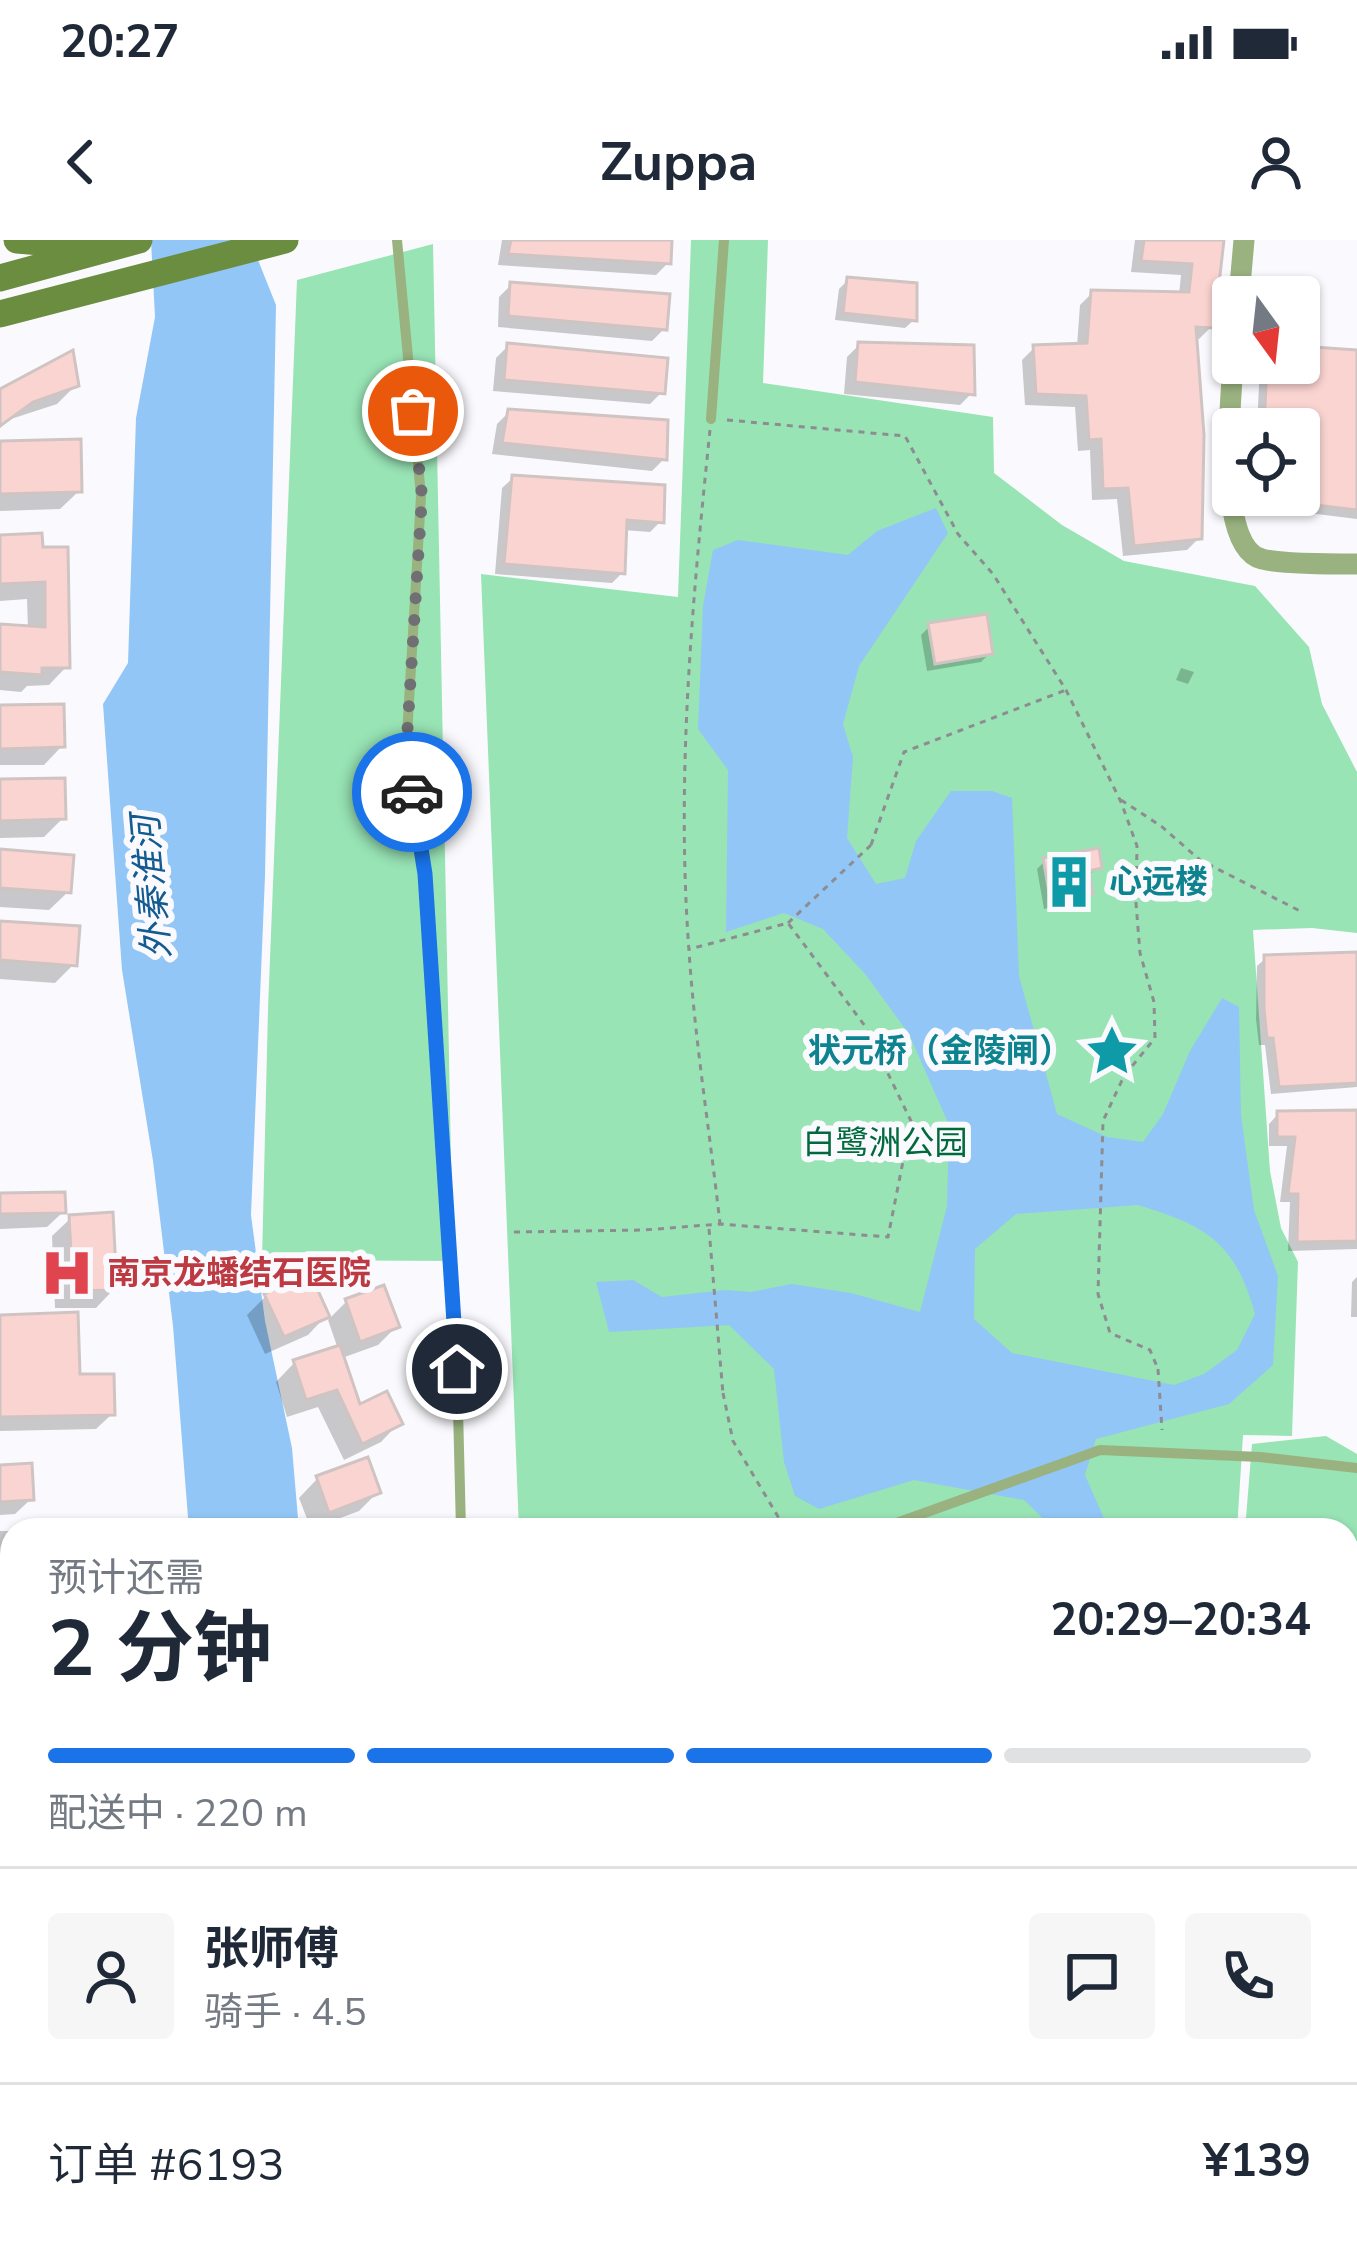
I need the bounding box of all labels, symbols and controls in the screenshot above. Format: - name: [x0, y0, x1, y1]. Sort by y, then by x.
- text: 20:27: [60, 12, 179, 73]
- text: Zuppa: [600, 125, 757, 199]
- icon: back: [48, 129, 114, 195]
- icon: person: [1243, 129, 1309, 195]
- north arrow: [1212, 276, 1320, 384]
- map controls: [1212, 276, 1320, 516]
- pin: [362, 360, 464, 462]
- icon: bag: [380, 378, 446, 444]
- button: locate: [1212, 408, 1320, 516]
- courier: [352, 732, 472, 852]
- icon: car: [379, 759, 445, 825]
- water label: 外秦淮河: [121, 807, 183, 961]
- building icon: 心远楼: [1040, 853, 1098, 911]
- place label: 心远楼: [1109, 860, 1208, 905]
- place icon: 状元桥（金陵闸）: [1083, 1022, 1141, 1080]
- place label: 状元桥（金陵闸）: [808, 1029, 1072, 1074]
- park label: 白鹭洲公园: [803, 1121, 968, 1166]
- hospital icon: 南京龙蟠结石医院: [38, 1244, 96, 1302]
- place label: 南京龙蟠结石医院: [107, 1251, 371, 1296]
- pin: [406, 1318, 508, 1420]
- icon: home: [424, 1336, 490, 1402]
- text: 预计还需: [48, 1552, 204, 1605]
- text: 20:29–20:34: [1050, 1590, 1311, 1651]
- text: 2 分钟: [48, 1596, 272, 1703]
- text: 配送中 · 220 m: [48, 1787, 308, 1840]
- button: person: [48, 1913, 174, 2039]
- button: chat: [1029, 1913, 1155, 2039]
- button: phone: [1185, 1913, 1311, 2039]
- text: 张师傅: [204, 1919, 339, 1980]
- text: 骑手 · 4.5: [204, 1986, 367, 2039]
- text: ¥139: [1203, 2131, 1311, 2192]
- text: 订单 #6193: [48, 2135, 285, 2196]

